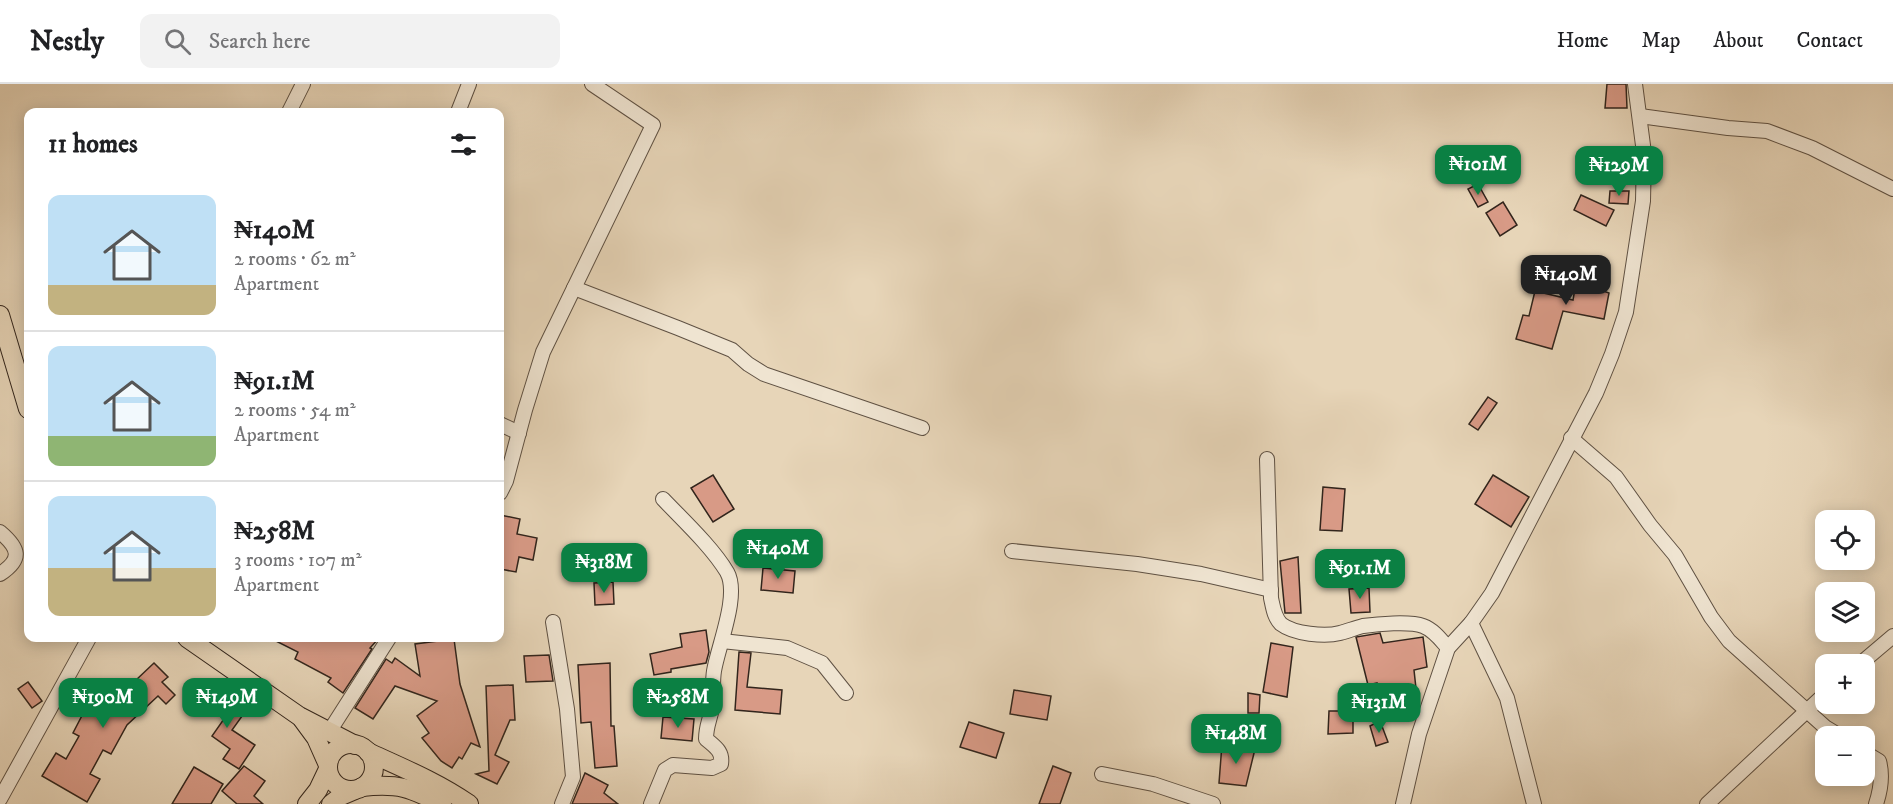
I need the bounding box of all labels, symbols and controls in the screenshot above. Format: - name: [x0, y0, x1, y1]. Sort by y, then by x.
- search box: [140, 14, 560, 68]
- text: Nestly: [30, 24, 104, 59]
- icon: search: [161, 25, 194, 58]
- text: Search here: [209, 28, 310, 55]
- text: Home: [1557, 28, 1609, 54]
- text: Map: [1642, 28, 1680, 54]
- text: About: [1713, 28, 1764, 54]
- text: Contact: [1797, 28, 1863, 54]
- text: 11 homes: [48, 128, 138, 161]
- icon: filters: [447, 128, 480, 161]
- pin: ₦101M: [1436, 145, 1520, 196]
- pin: ₦129M: [1577, 146, 1661, 197]
- text: ₦101M: [1449, 152, 1507, 177]
- text: ₦129M: [1589, 153, 1649, 178]
- text: ₦140M: [234, 214, 315, 247]
- icon: home: [96, 219, 168, 291]
- text: 2 rooms · 62 m²: [234, 247, 356, 272]
- pin: ₦140M: [1524, 255, 1608, 306]
- text: ₦140M: [1535, 262, 1597, 287]
- text: Apartment: [234, 272, 319, 297]
- text: ₦91.1M: [234, 365, 315, 398]
- icon: home: [96, 370, 168, 442]
- text: 2 rooms · 54 m²: [234, 398, 356, 423]
- text: Apartment: [234, 423, 319, 448]
- map controls: [1815, 510, 1875, 786]
- button: locate: [1815, 510, 1875, 570]
- text: ₦258M: [234, 515, 315, 548]
- icon: home: [96, 520, 168, 592]
- pin: ₦140M: [736, 529, 820, 580]
- text: ₦140M: [747, 536, 809, 561]
- pin: ₦318M: [562, 543, 646, 594]
- text: 3 rooms · 107 m²: [234, 548, 362, 573]
- pin: ₦91.1M: [1311, 549, 1409, 600]
- text: ₦318M: [575, 550, 633, 575]
- text: ₦91.1M: [1329, 556, 1391, 581]
- text: Apartment: [234, 573, 319, 598]
- button: layers: [1815, 582, 1875, 642]
- button: +: [1815, 654, 1875, 714]
- pin: ₦190M: [61, 678, 145, 729]
- pin: ₦149M: [185, 678, 269, 729]
- pin: ₦258M: [636, 678, 720, 729]
- pin: ₦131M: [1337, 683, 1421, 734]
- text: ₦190M: [73, 685, 133, 710]
- text: ₦149M: [196, 685, 258, 710]
- text: ₦258M: [647, 685, 709, 710]
- text: ₦131M: [1352, 690, 1406, 715]
- pin: ₦148M: [1194, 714, 1278, 765]
- text: ₦148M: [1205, 721, 1267, 746]
- button: −: [1815, 726, 1875, 786]

